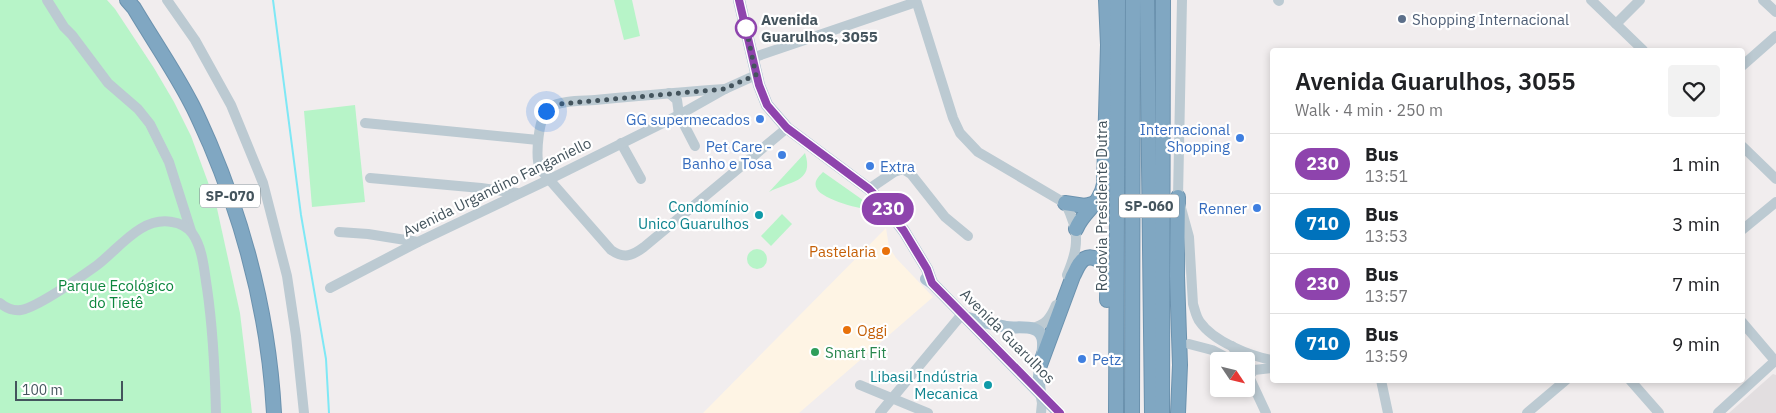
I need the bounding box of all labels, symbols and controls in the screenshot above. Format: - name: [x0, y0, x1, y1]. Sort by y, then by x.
- place label: Avenida Guarulhos, 3055: [761, 10, 878, 46]
- place label: Shopping Internacional: [1412, 10, 1569, 29]
- marker: Shopping Internacional: [1396, 13, 1408, 25]
- marker: Avenida Guarulhos, 3055: [735, 17, 757, 39]
- text: Avenida Guarulhos, 3055: [1295, 65, 1576, 97]
- button: heart: [1668, 65, 1720, 117]
- your location: [534, 99, 559, 124]
- text: Walk · 4 min · 250 m: [1295, 100, 1443, 120]
- place label: GG supermecados: [626, 110, 750, 129]
- marker: GG supermecados: [754, 113, 766, 125]
- place label: Internacional Shopping: [1140, 120, 1230, 156]
- street label: Rodovia Presidente Dutra: [1092, 121, 1111, 291]
- marker: Internacional Shopping: [1234, 132, 1246, 144]
- street label: Avenida Urgandino Fanganiello: [400, 133, 594, 241]
- place label: Pet Care - Banho e Tosa: [682, 137, 772, 173]
- text: Bus: [1365, 142, 1399, 166]
- marker: Pet Care - Banho e Tosa: [776, 149, 788, 161]
- text: 230: [1306, 152, 1339, 175]
- text: 1 min: [1672, 152, 1720, 176]
- place label: Extra: [880, 157, 915, 176]
- marker: Extra: [864, 160, 876, 172]
- text: 13:51: [1365, 166, 1408, 186]
- road number: SP-070: [200, 185, 260, 208]
- line badge: 230: [859, 193, 917, 225]
- road number: SP-060: [1119, 195, 1179, 218]
- place label: Condomínio Unico Guarulhos: [638, 197, 749, 233]
- text: 230: [872, 197, 904, 220]
- place label: Renner: [1199, 199, 1247, 218]
- marker: Renner: [1251, 202, 1263, 214]
- text: Bus: [1365, 202, 1399, 226]
- marker: Condomínio Unico Guarulhos: [753, 209, 765, 221]
- text: 710: [1306, 212, 1339, 235]
- text: 3 min: [1672, 212, 1720, 236]
- text: 13:53: [1365, 226, 1408, 246]
- place label: Pastelaria: [809, 242, 876, 261]
- marker: Pastelaria: [880, 245, 892, 257]
- text: Bus: [1365, 262, 1399, 286]
- text: 230: [1306, 272, 1339, 295]
- text: 7 min: [1672, 272, 1720, 296]
- park label: Parque Ecológico do Tietê: [58, 276, 174, 312]
- street label: Avenida Guarulhos: [957, 285, 1059, 387]
- text: 13:57: [1365, 286, 1408, 306]
- place label: Oggi: [857, 321, 887, 340]
- text: Bus: [1365, 322, 1399, 346]
- marker: Oggi: [841, 324, 853, 336]
- text: 710: [1306, 332, 1339, 355]
- text: 9 min: [1672, 332, 1720, 356]
- place label: Smart Fit: [825, 343, 887, 362]
- marker: Smart Fit: [809, 346, 821, 358]
- text: 13:59: [1365, 346, 1408, 366]
- place label: Petz: [1092, 350, 1121, 369]
- north arrow: [1210, 352, 1255, 398]
- map controls: [1210, 352, 1255, 397]
- marker: Petz: [1076, 353, 1088, 365]
- place label: Libasil Indústria Mecanica: [870, 367, 978, 403]
- scale bar: [15, 378, 122, 401]
- marker: Libasil Indústria Mecanica: [982, 379, 994, 391]
- text: 100 m: [22, 381, 63, 399]

